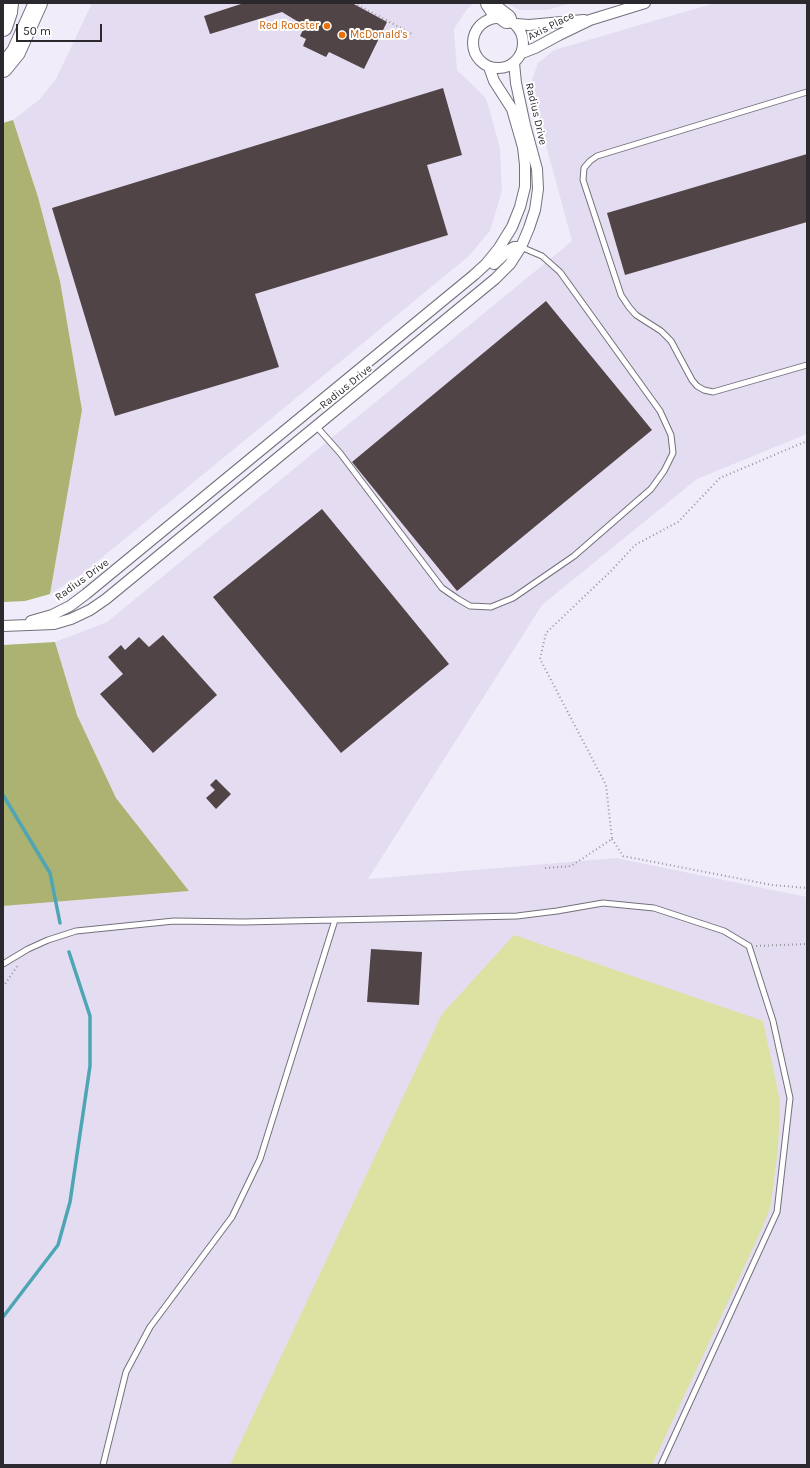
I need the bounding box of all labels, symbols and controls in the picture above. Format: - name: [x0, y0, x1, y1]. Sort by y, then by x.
- street label: Axis Place: [526, 9, 576, 43]
- scale bar: [18, 16, 104, 42]
- place label: Red Rooster: [259, 19, 319, 33]
- marker: Red Rooster: [322, 21, 332, 31]
- text: 50 m: [23, 24, 51, 38]
- place label: McDonald's: [350, 28, 408, 42]
- marker: McDonald's: [337, 30, 347, 40]
- street label: Radius Drive: [522, 82, 550, 146]
- street label: Radius Drive: [317, 362, 375, 412]
- street label: Radius Drive: [53, 556, 111, 604]

